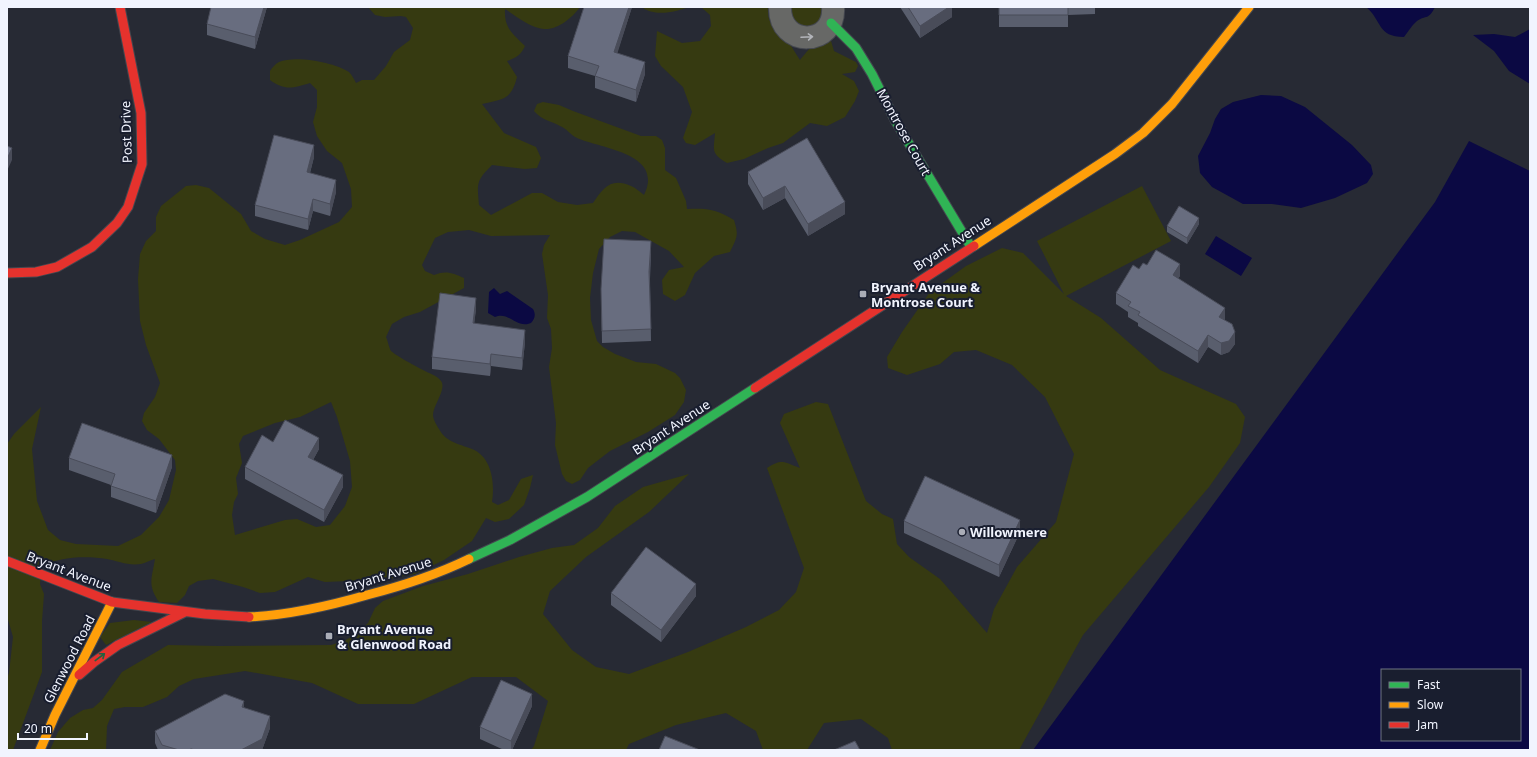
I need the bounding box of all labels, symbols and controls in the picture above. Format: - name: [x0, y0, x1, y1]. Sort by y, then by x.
- one-way arrow: [801, 33, 814, 41]
- street label: Montrose Court: [873, 85, 935, 179]
- street label: Post Drive: [116, 101, 136, 163]
- street label: Bryant Avenue: [910, 211, 994, 275]
- place label: Bryant Avenue & Montrose Court: [871, 278, 980, 311]
- marker: Bryant Avenue & Montrose Court: [858, 289, 868, 299]
- street label: Bryant Avenue: [629, 395, 713, 459]
- place label: Willowmere: [970, 523, 1047, 541]
- marker: Willowmere: [957, 527, 967, 537]
- street label: Bryant Avenue: [24, 547, 114, 595]
- street label: Bryant Avenue: [343, 552, 433, 596]
- street label: Glenwood Road: [39, 612, 99, 706]
- place label: Bryant Avenue & Glenwood Road: [337, 620, 451, 653]
- marker: Bryant Avenue & Glenwood Road: [324, 631, 334, 641]
- one-way arrow: [95, 653, 106, 661]
- legend: [1381, 669, 1521, 741]
- text: Fast: [1417, 676, 1441, 693]
- text: Slow: [1417, 696, 1444, 713]
- scale bar: [18, 715, 87, 741]
- text: Jam: [1416, 716, 1438, 733]
- text: 20 m: [24, 720, 52, 737]

